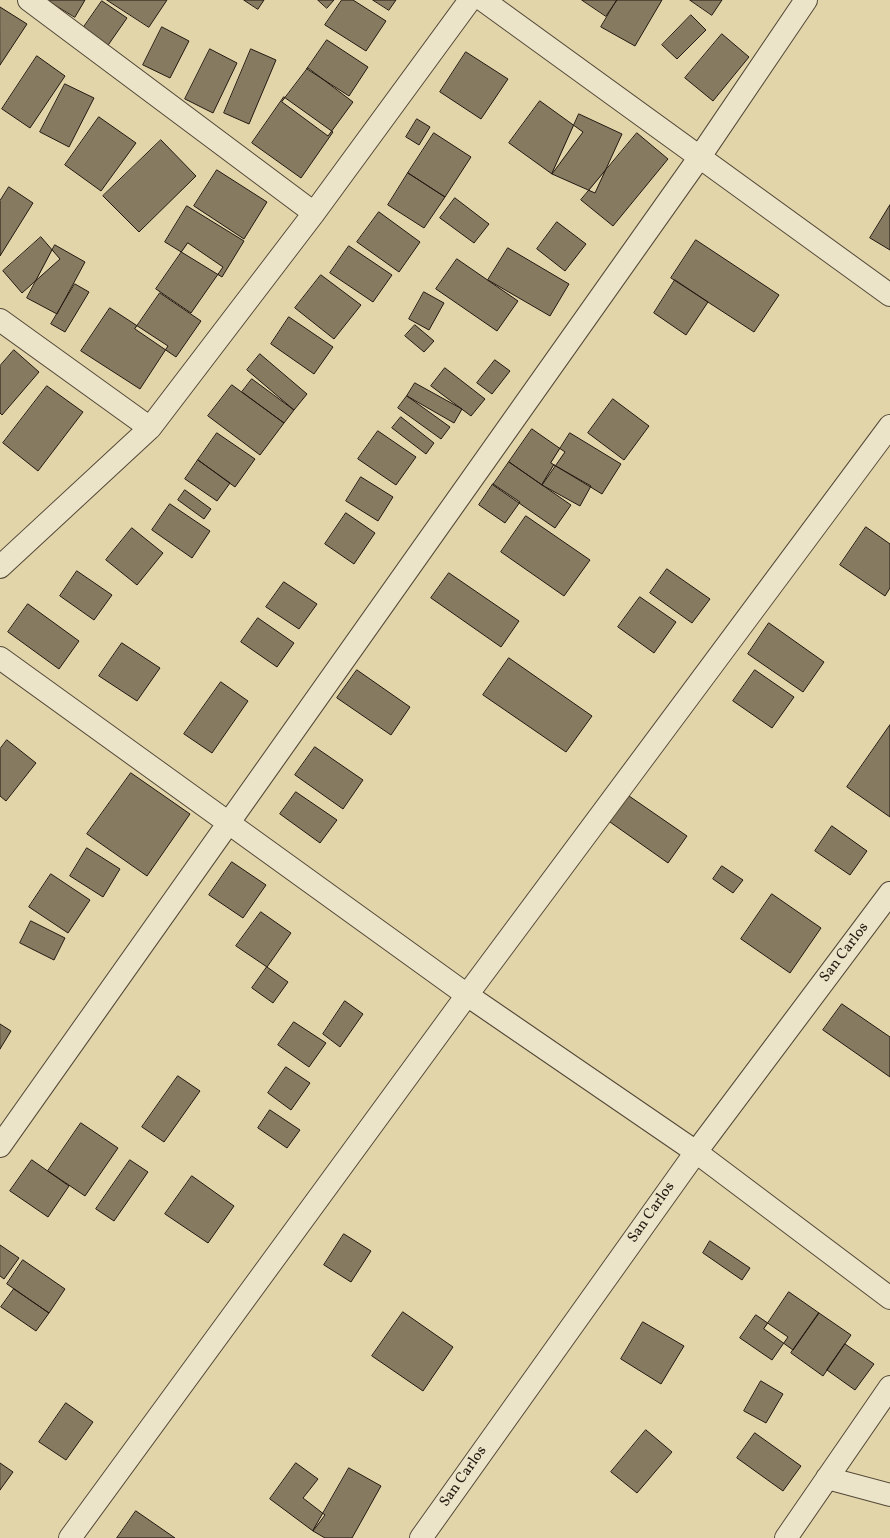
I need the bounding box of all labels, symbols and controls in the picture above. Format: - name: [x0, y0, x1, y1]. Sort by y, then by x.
- street label: San Carlos: [817, 920, 873, 986]
- street label: San Carlos: [625, 1179, 679, 1247]
- street label: San Carlos: [437, 1443, 491, 1511]

